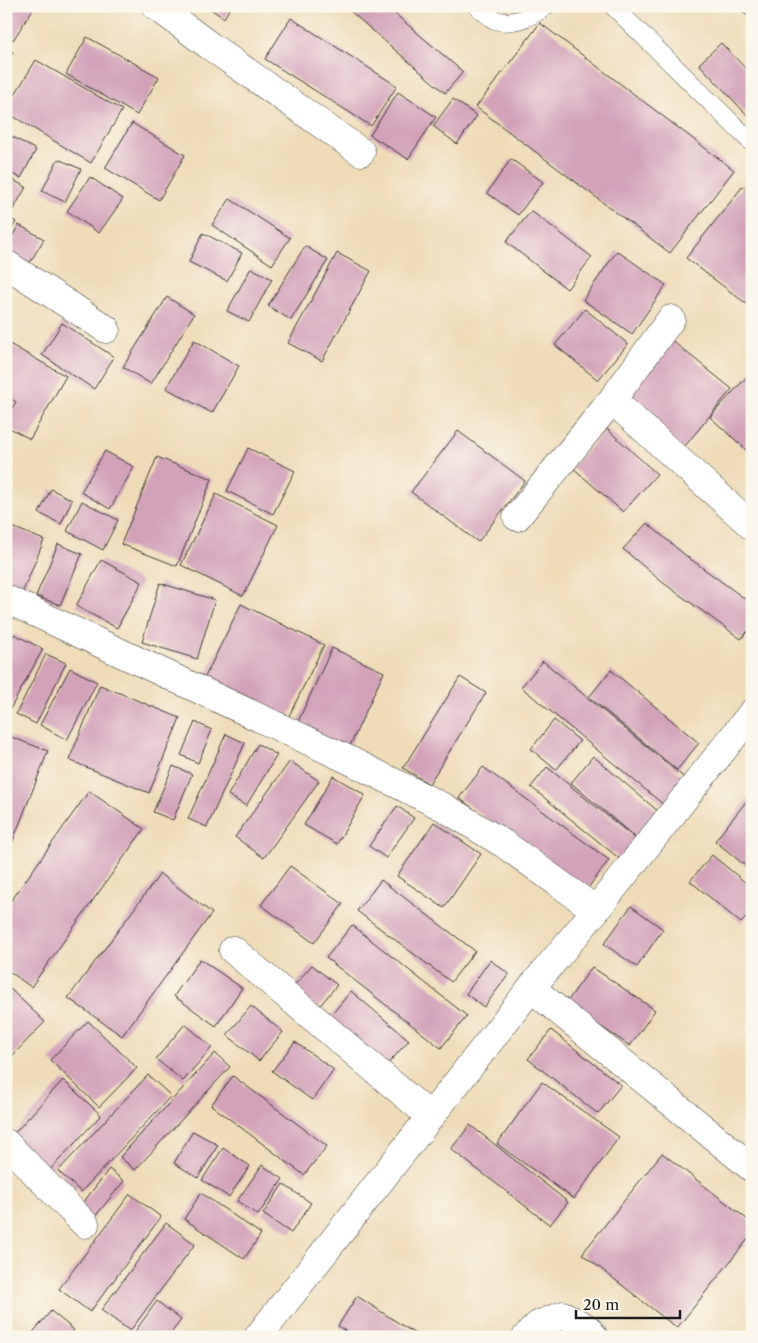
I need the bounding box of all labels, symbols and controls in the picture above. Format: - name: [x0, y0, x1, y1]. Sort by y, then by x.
- scale bar: [576, 1288, 679, 1320]
- text: 20 m: [583, 1295, 619, 1314]

